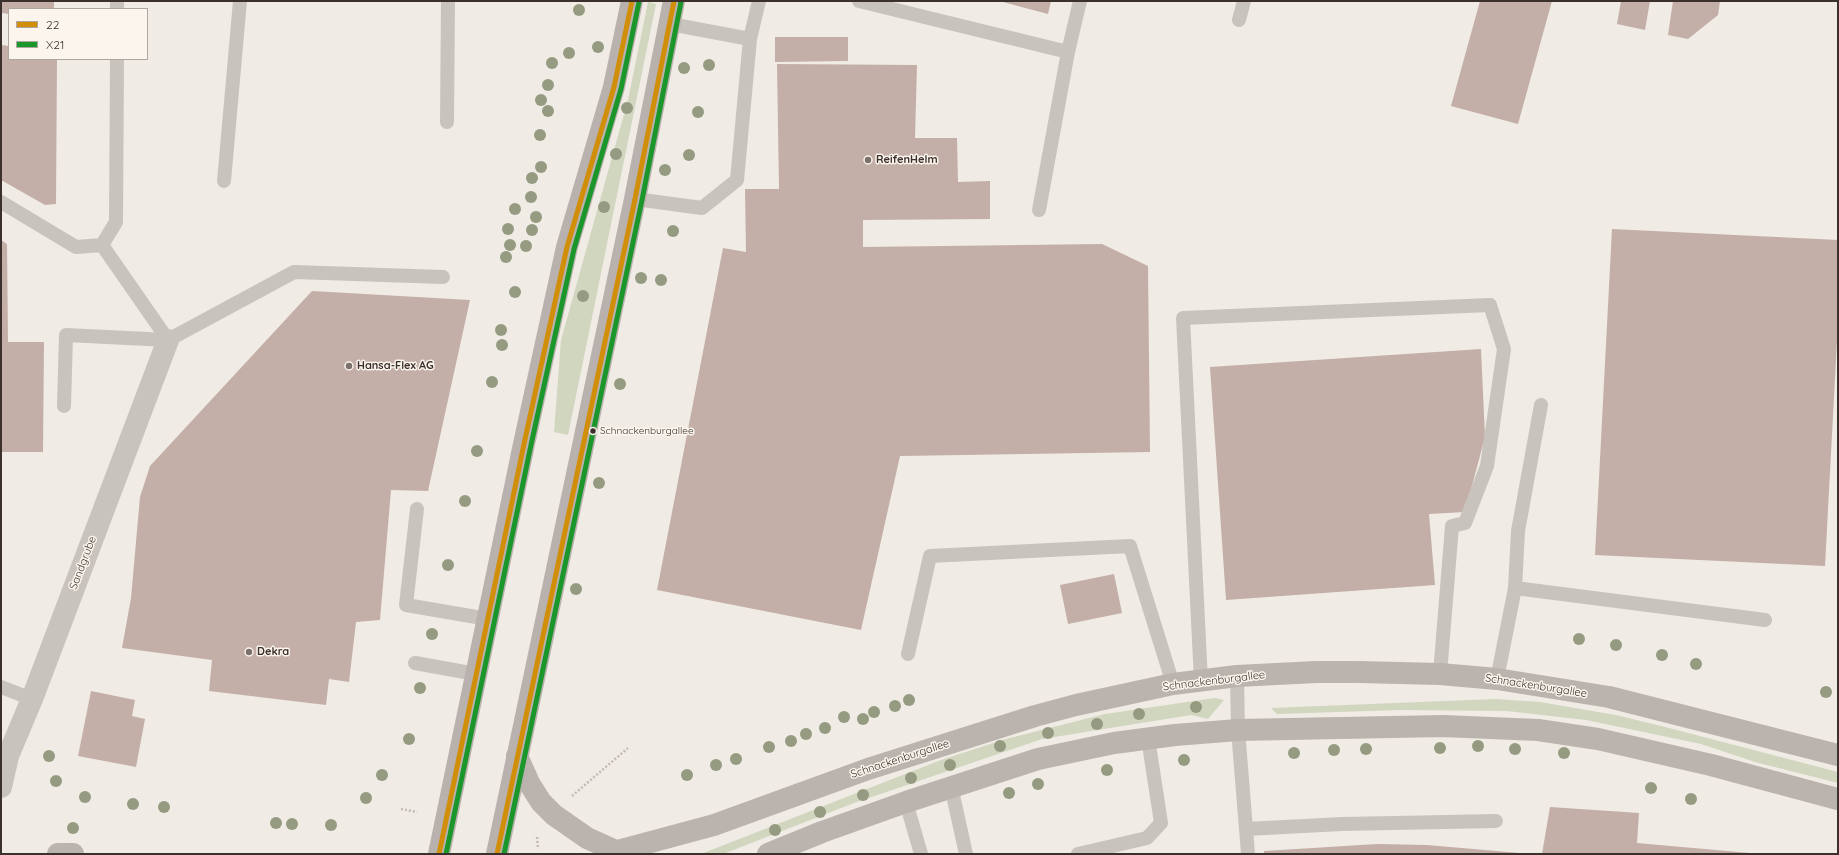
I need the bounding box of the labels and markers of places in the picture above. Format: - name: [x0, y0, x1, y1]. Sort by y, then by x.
- place label: ReifenHelm: [876, 153, 938, 167]
- marker: ReifenHelm: [863, 155, 873, 165]
- place label: Hansa-Flex AG: [357, 359, 434, 373]
- marker: Hansa-Flex AG: [344, 361, 354, 371]
- place label: Schnackenburgallee: [600, 425, 694, 437]
- marker: Schnackenburgallee: [588, 426, 598, 436]
- place label: Dekra: [257, 645, 289, 659]
- marker: Dekra: [244, 647, 254, 657]

